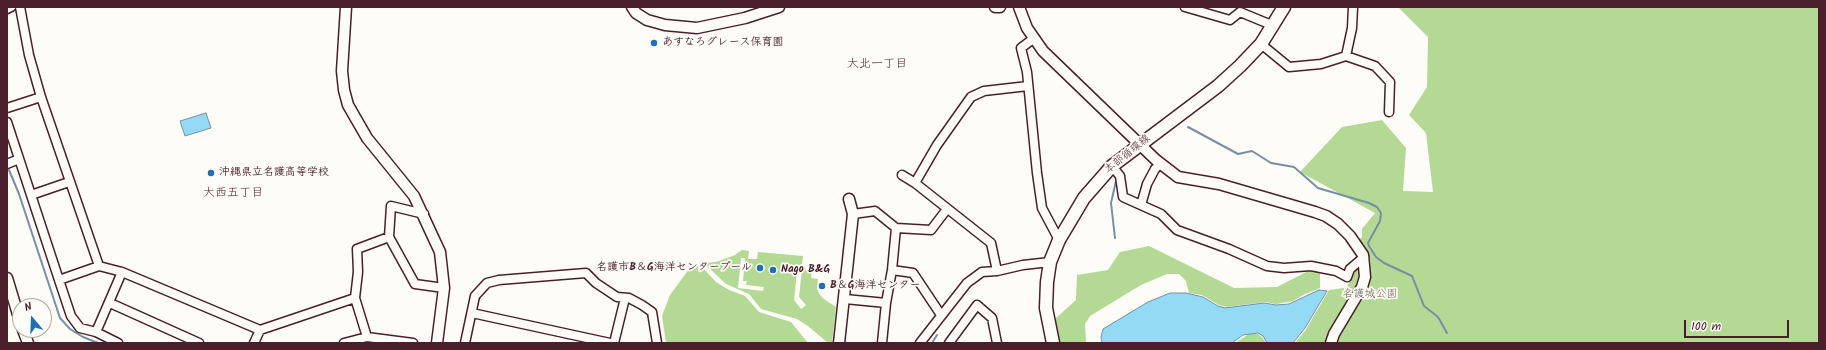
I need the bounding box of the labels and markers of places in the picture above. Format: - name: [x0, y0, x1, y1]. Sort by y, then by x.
- place label: あすなろグレース保育園: [662, 36, 783, 50]
- marker: あすなろグレース保育園: [649, 38, 659, 48]
- place label: 沖縄県立名護高等学校: [219, 166, 329, 180]
- marker: 沖縄県立名護高等学校: [206, 168, 216, 178]
- place label: 名護市B＆G海洋センタープール: [596, 261, 752, 275]
- marker: 名護市B＆G海洋センタープール: [755, 263, 765, 273]
- place label: Nago B&G: [781, 263, 830, 277]
- marker: Nago B&G: [768, 265, 778, 275]
- place label: B＆G海洋センター: [830, 279, 920, 293]
- marker: B＆G海洋センター: [817, 281, 827, 291]

